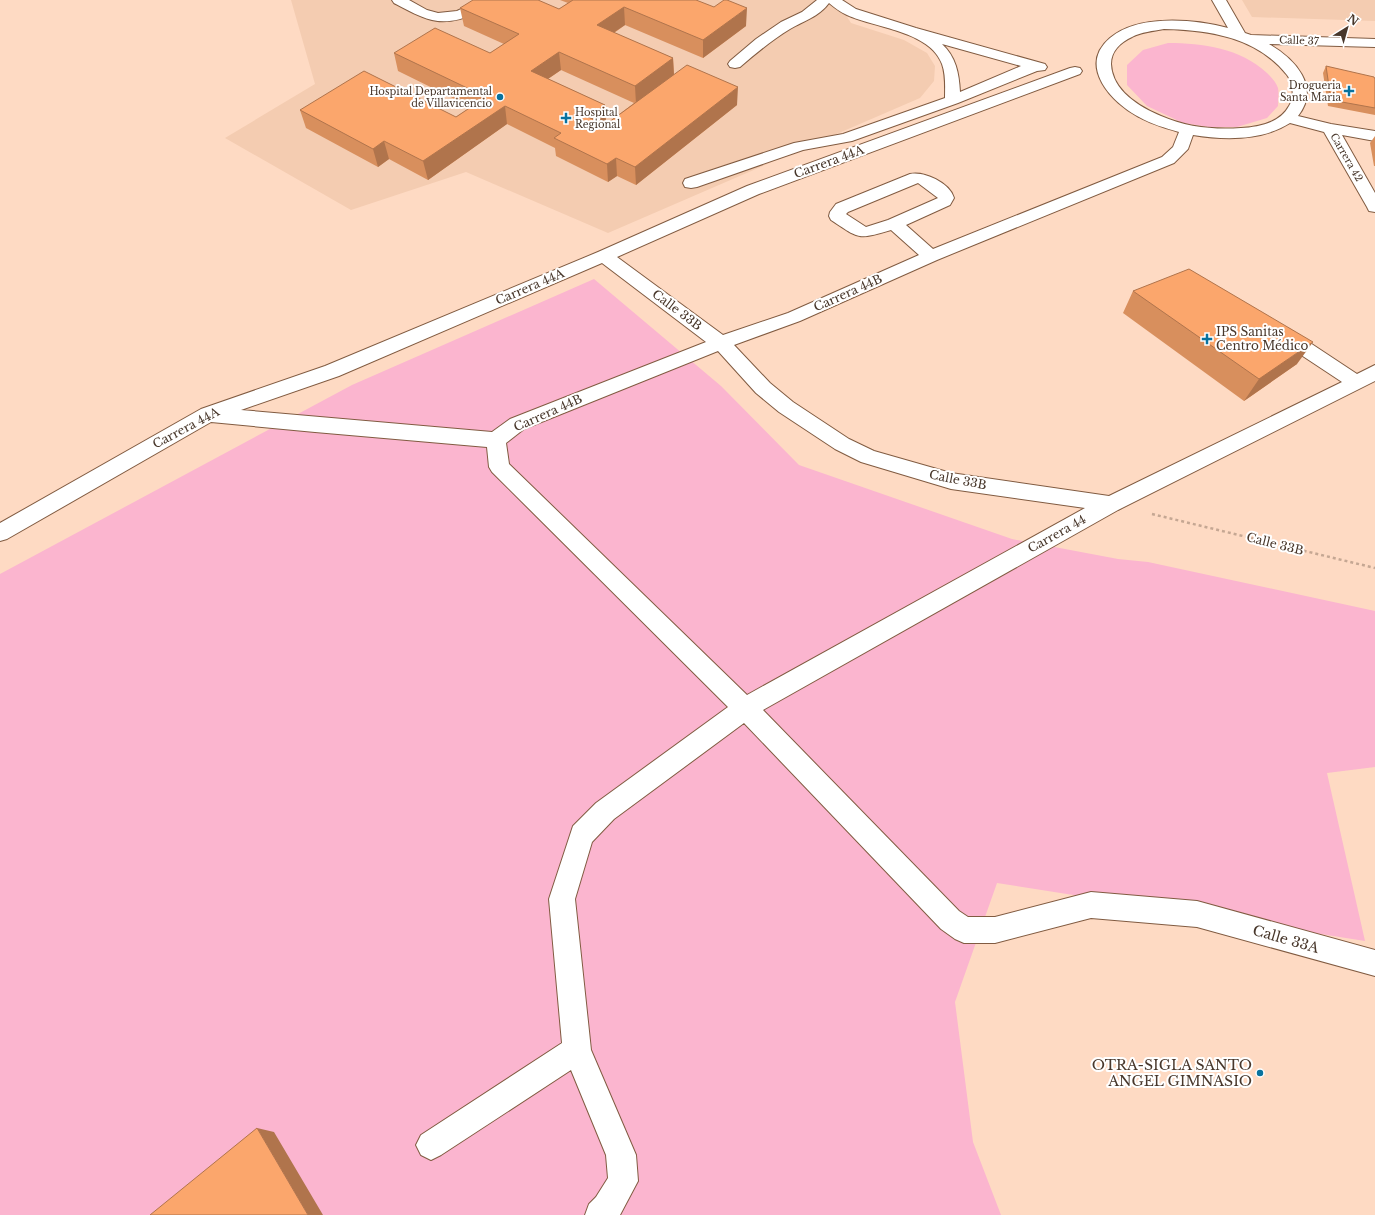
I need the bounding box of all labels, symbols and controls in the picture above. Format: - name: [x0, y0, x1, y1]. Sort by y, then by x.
- north arrow: [1327, 8, 1367, 48]
- text: N: [1345, 11, 1362, 29]
- street label: Calle 37: [1279, 33, 1320, 48]
- place label: Drogueria Santa Maria: [1280, 79, 1341, 104]
- place label: Hospital Departamental de Villavicencio: [369, 85, 492, 110]
- marker: Drogueria Santa Maria: [1344, 86, 1354, 96]
- marker: Hospital Departamental de Villavicencio: [495, 92, 505, 102]
- place label: Hospital Regional: [575, 106, 620, 131]
- marker: Hospital Regional: [560, 112, 572, 124]
- street label: Carrera 42: [1327, 131, 1366, 184]
- street label: Carrera 44A: [792, 142, 867, 181]
- street label: Carrera 44A: [493, 265, 567, 308]
- street label: Carrera 44B: [811, 271, 884, 314]
- street label: Calle 33B: [649, 286, 705, 333]
- place label: IPS Sanitas Centro Médico: [1216, 324, 1308, 353]
- marker: IPS Sanitas Centro Médico: [1201, 333, 1213, 345]
- street label: Carrera 44B: [511, 391, 584, 434]
- street label: Carrera 44A: [150, 403, 222, 451]
- street label: Calle 33B: [928, 467, 988, 492]
- street label: Carrera 44: [1025, 511, 1088, 556]
- street label: Calle 33B: [1245, 529, 1305, 558]
- street label: Calle 33A: [1251, 921, 1321, 957]
- place label: OTRA-SIGLA SANTO ANGEL GIMNASIO: [1092, 1056, 1252, 1090]
- marker: OTRA-SIGLA SANTO ANGEL GIMNASIO: [1255, 1068, 1265, 1078]

